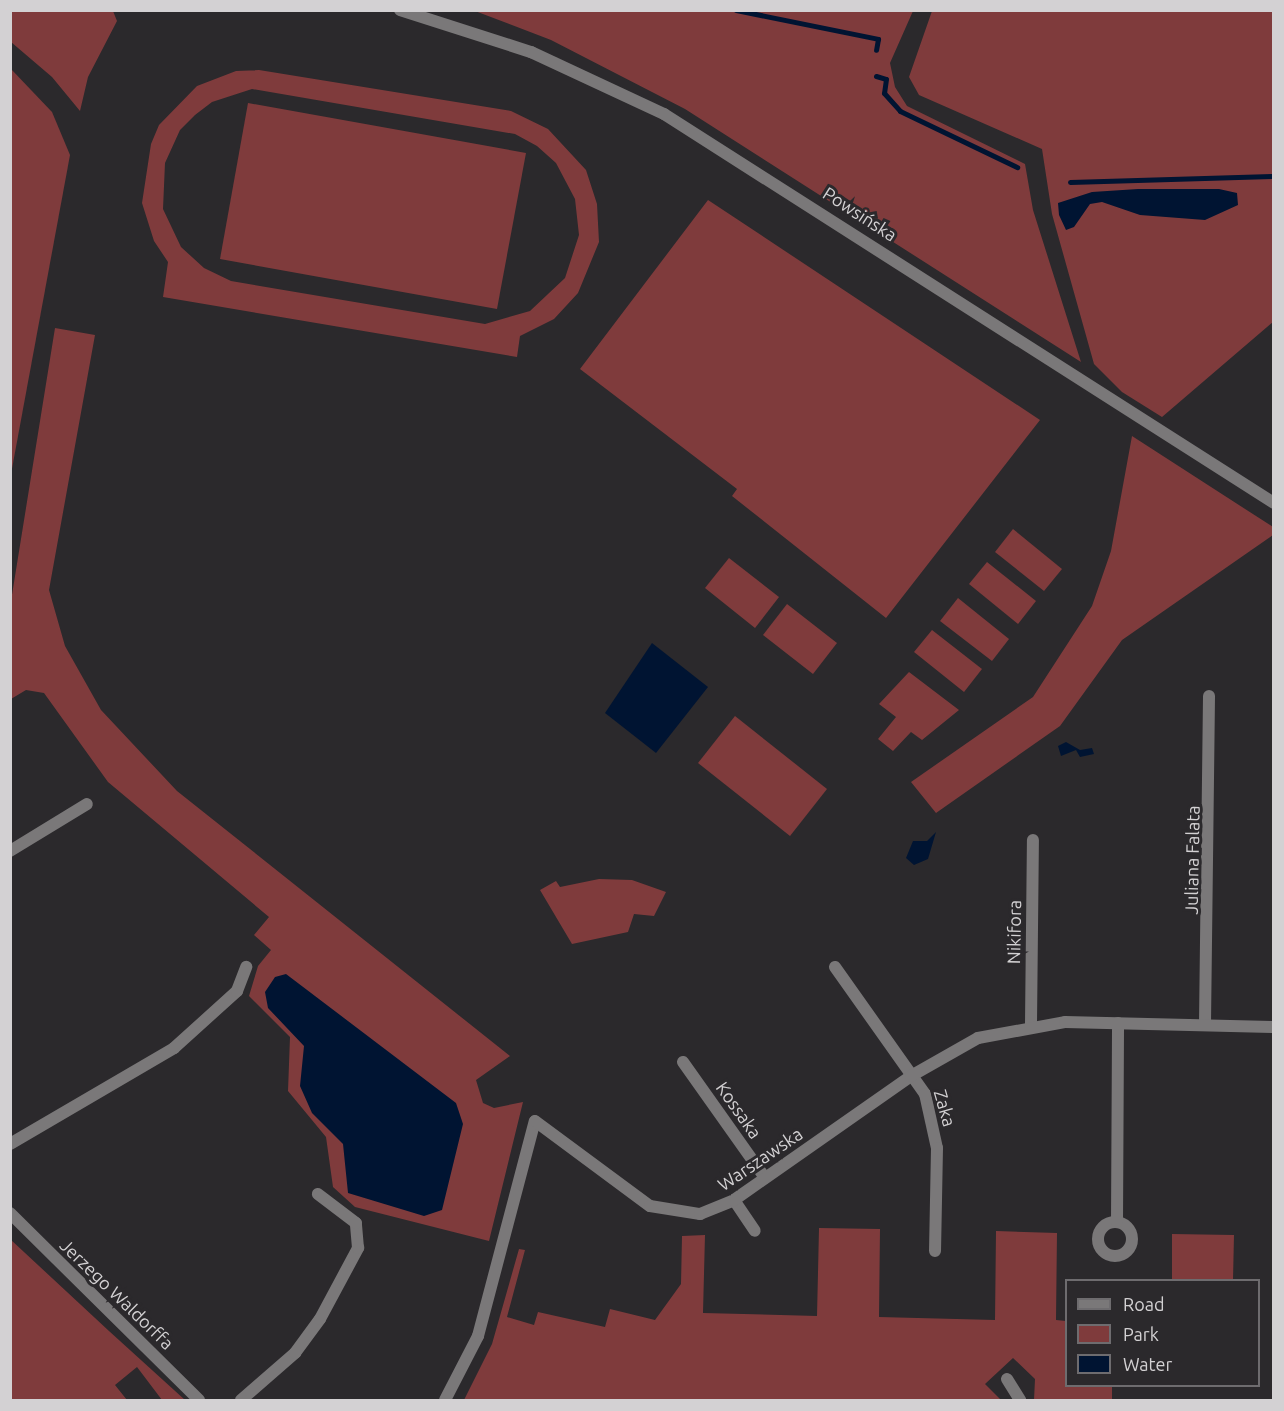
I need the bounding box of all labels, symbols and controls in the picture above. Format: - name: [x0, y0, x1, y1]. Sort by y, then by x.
- street label: Powsińska: [819, 182, 901, 246]
- street label: Juliana Falata: [1180, 805, 1204, 915]
- street label: Nikifora: [1003, 900, 1025, 964]
- street label: Kossaka: [712, 1077, 766, 1143]
- street label: Zaka: [929, 1087, 961, 1129]
- street label: Warszawska: [713, 1123, 807, 1195]
- street label: Jerzego Waldorffa: [56, 1234, 178, 1354]
- legend: [1065, 1279, 1260, 1387]
- text: Road: [1123, 1294, 1165, 1314]
- text: Park: [1123, 1324, 1159, 1344]
- text: Water: [1123, 1354, 1172, 1374]

